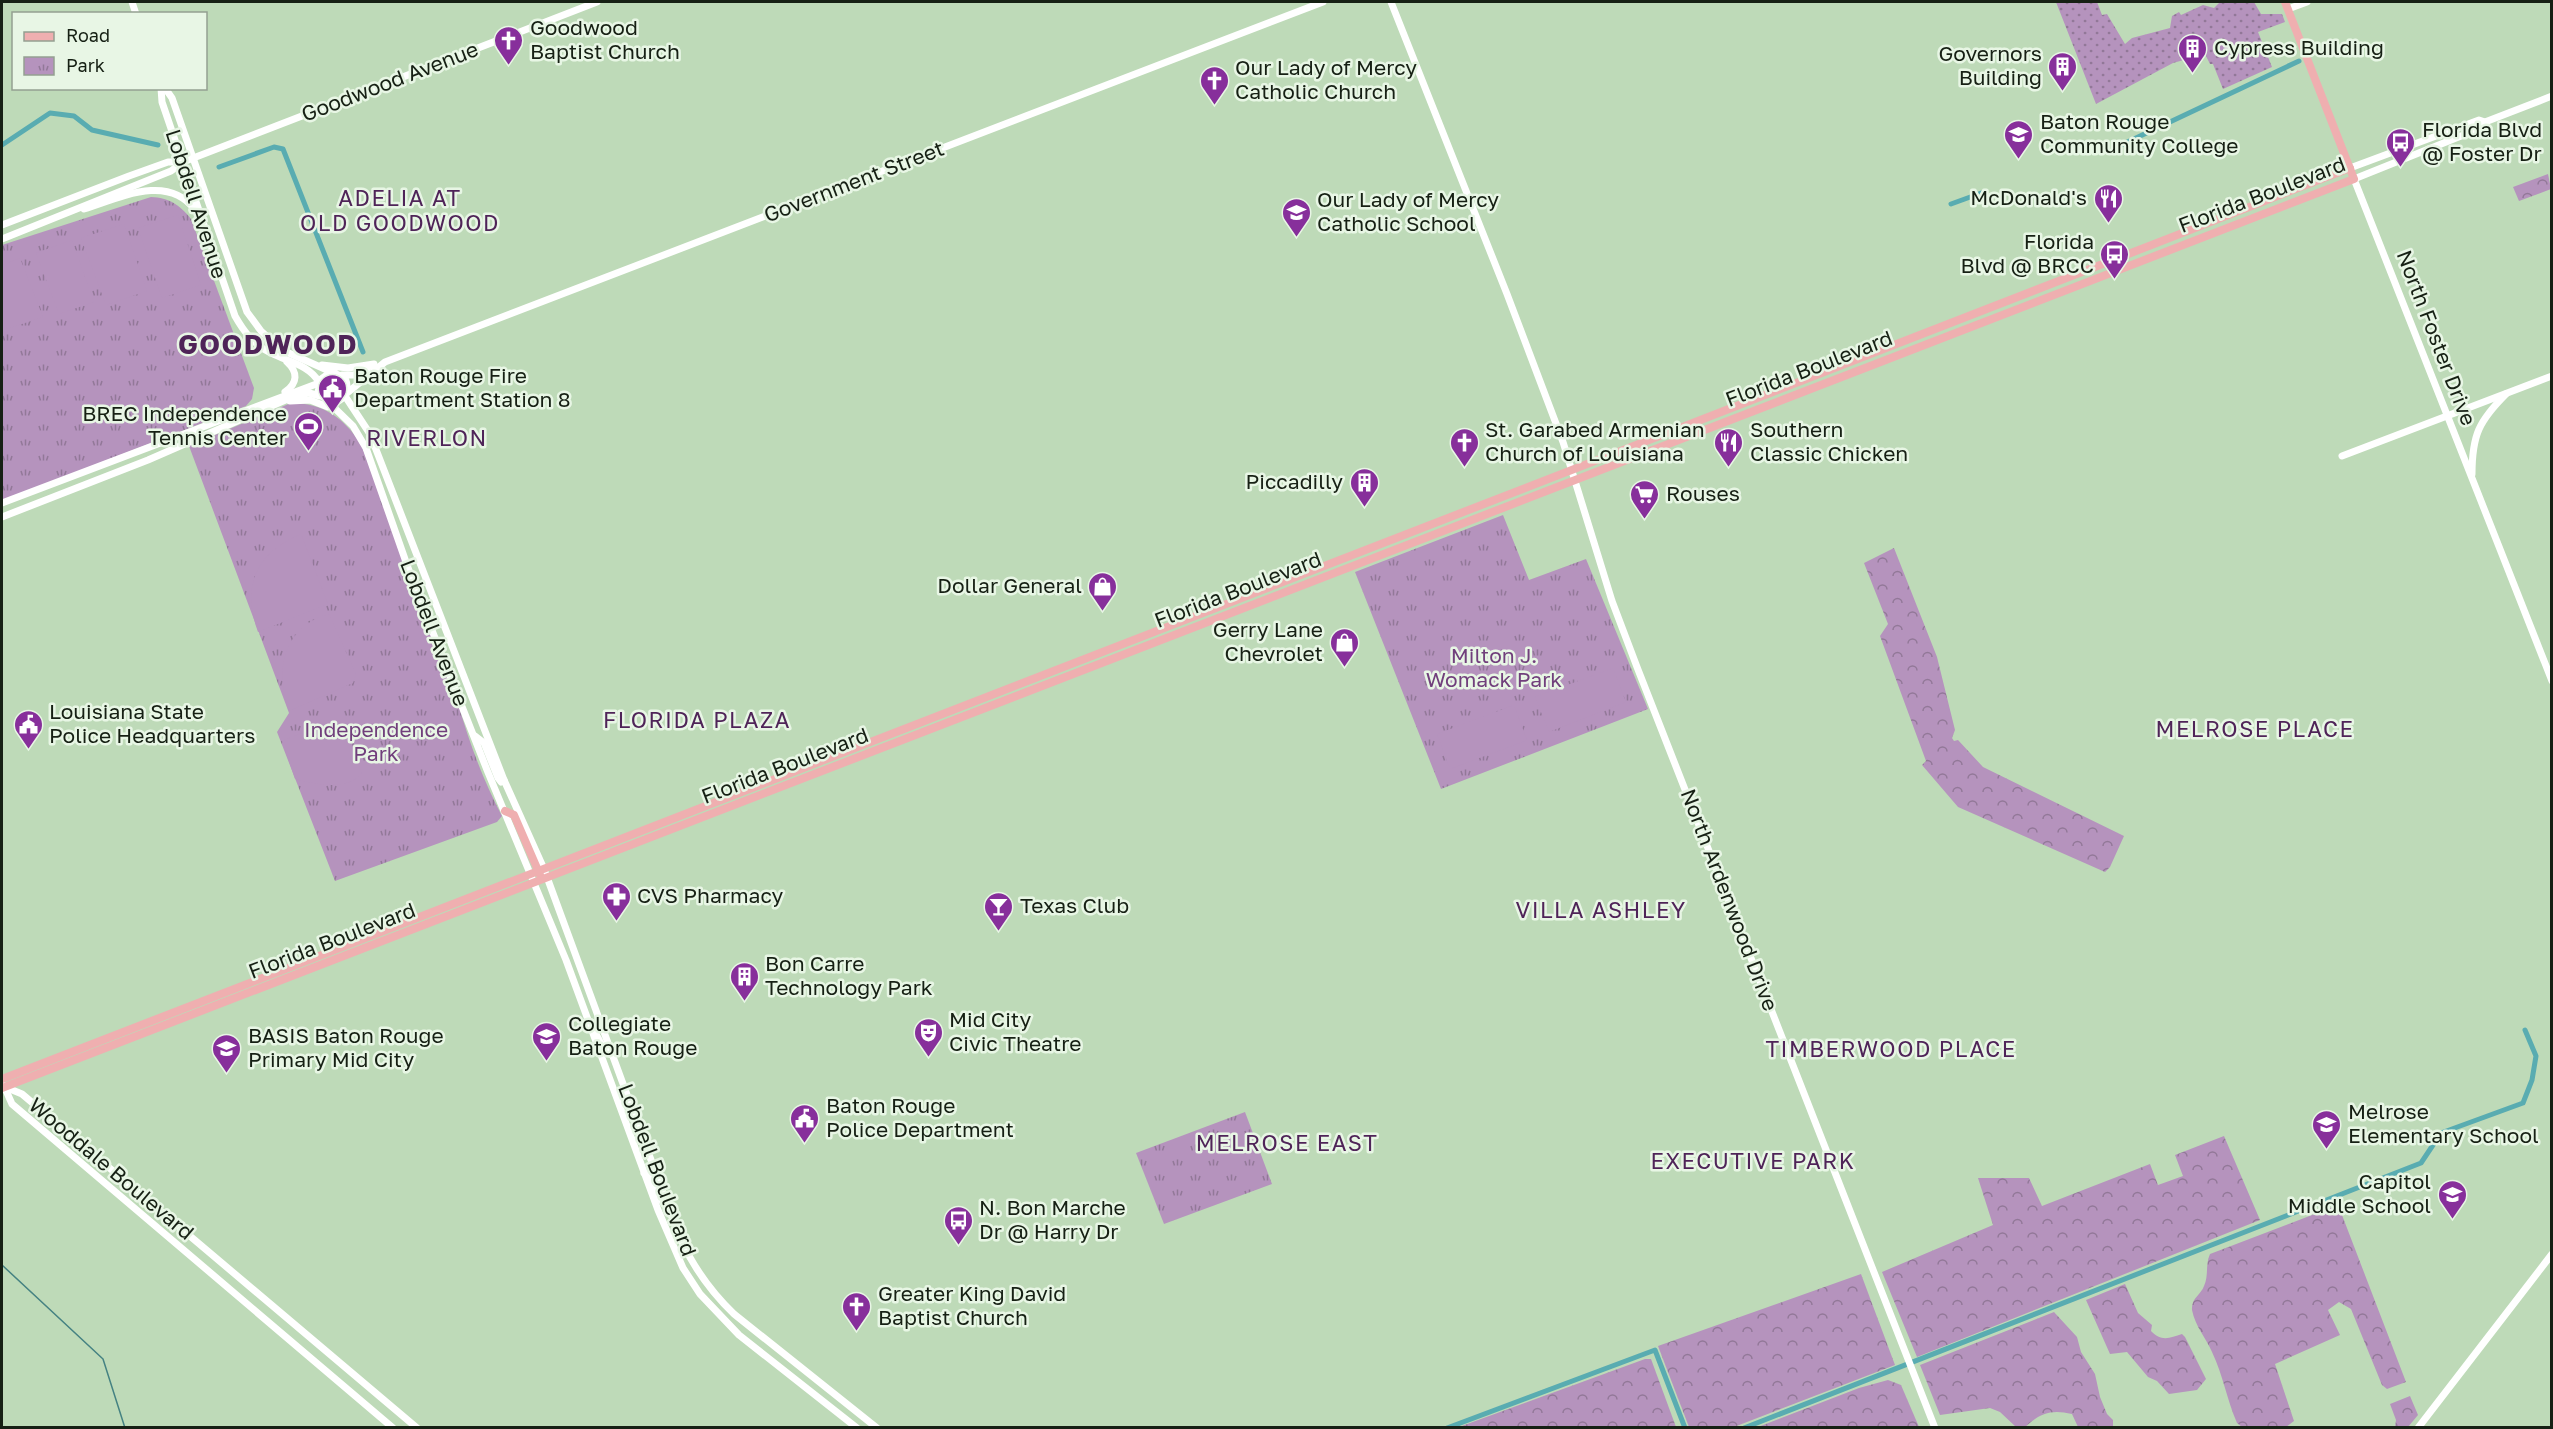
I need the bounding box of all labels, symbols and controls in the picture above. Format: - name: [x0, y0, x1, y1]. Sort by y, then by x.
- legend: [12, 12, 207, 90]
- place label: Goodwood Baptist Church: [530, 14, 680, 64]
- text: Road: [66, 24, 110, 46]
- church icon: Goodwood Baptist Church: [493, 24, 525, 66]
- building icon: Cypress Building: [2177, 32, 2209, 74]
- place label: Cypress Building: [2214, 34, 2384, 60]
- street label: Goodwood Avenue: [298, 35, 482, 127]
- place label: Governors Building: [1938, 40, 2042, 90]
- building icon: Governors Building: [2047, 50, 2079, 92]
- text: Park: [66, 54, 105, 76]
- place label: Our Lady of Mercy Catholic Church: [1235, 54, 1417, 104]
- church icon: Our Lady of Mercy Catholic Church: [1198, 64, 1230, 106]
- place label: Baton Rouge Community College: [2040, 108, 2239, 158]
- place label: Florida Blvd @ Foster Dr: [2422, 116, 2542, 166]
- school or university icon: Baton Rouge Community College: [2003, 118, 2035, 160]
- street label: Lobdell Avenue: [161, 126, 233, 282]
- bus stop icon: Florida Blvd @ Foster Dr: [2385, 126, 2417, 168]
- street label: Government Street: [760, 135, 947, 227]
- street label: Florida Boulevard: [2174, 150, 2349, 238]
- restaurant icon: McDonald's: [2092, 182, 2124, 224]
- district label: ADELIA AT OLD GOODWOOD: [300, 184, 500, 236]
- place label: McDonald's: [1970, 184, 2087, 210]
- place label: Our Lady of Mercy Catholic School: [1317, 186, 1499, 236]
- school or university icon: Our Lady of Mercy Catholic School: [1280, 196, 1312, 238]
- place label: Florida Blvd @ BRCC: [1961, 228, 2094, 278]
- bus stop icon: Florida Blvd @ BRCC: [2099, 238, 2131, 280]
- street label: North Foster Drive: [2392, 246, 2482, 429]
- street label: Florida Boulevard: [1721, 324, 1896, 412]
- district label: GOODWOOD: [178, 328, 358, 360]
- place label: Baton Rouge Fire Department Station 8: [354, 362, 570, 412]
- public building icon: Baton Rouge Fire Department Station 8: [317, 372, 349, 414]
- place label: BREC Independence Tennis Center: [82, 400, 287, 450]
- sports icon: BREC Independence Tennis Center: [292, 410, 324, 452]
- place label: St. Garabed Armenian Church of Louisiana: [1485, 416, 1705, 466]
- place label: Southern Classic Chicken: [1750, 416, 1908, 466]
- district label: RIVERLON: [366, 424, 488, 451]
- church icon: St. Garabed Armenian Church of Louisiana: [1448, 426, 1480, 468]
- restaurant icon: Southern Classic Chicken: [1713, 426, 1745, 468]
- building icon: Piccadilly: [1348, 466, 1380, 508]
- place label: Piccadilly: [1246, 468, 1343, 494]
- supermarket icon: Rouses: [1629, 478, 1661, 520]
- place label: Rouses: [1666, 480, 1740, 506]
- street label: Florida Boulevard: [1150, 545, 1325, 633]
- street label: Lobdell Avenue: [395, 556, 475, 710]
- shop icon: Dollar General: [1087, 570, 1119, 612]
- place label: Dollar General: [937, 572, 1082, 598]
- place label: Gerry Lane Chevrolet: [1213, 616, 1323, 666]
- shop icon: Gerry Lane Chevrolet: [1328, 626, 1360, 668]
- park label: Milton J. Womack Park: [1426, 642, 1562, 692]
- place label: Louisiana State Police Headquarters: [49, 698, 255, 748]
- district label: FLORIDA PLAZA: [603, 706, 791, 733]
- public building icon: Louisiana State Police Headquarters: [12, 708, 44, 750]
- district label: MELROSE PLACE: [2156, 715, 2354, 742]
- park label: Independence Park: [304, 716, 448, 766]
- street label: Florida Boulevard: [697, 721, 872, 809]
- street label: North Ardenwood Drive: [1676, 785, 1784, 1014]
- pharmacy icon: CVS Pharmacy: [600, 880, 632, 922]
- place label: CVS Pharmacy: [637, 882, 784, 908]
- bar icon: Texas Club: [983, 890, 1015, 932]
- place label: Texas Club: [1020, 892, 1129, 918]
- street label: Florida Boulevard: [244, 896, 419, 984]
- district label: VILLA ASHLEY: [1515, 896, 1687, 923]
- place label: Bon Carre Technology Park: [765, 950, 933, 1000]
- building icon: Bon Carre Technology Park: [728, 960, 760, 1002]
- place label: Mid City Civic Theatre: [949, 1006, 1081, 1056]
- place label: Collegiate Baton Rouge: [568, 1010, 697, 1060]
- theatre icon: Mid City Civic Theatre: [912, 1016, 944, 1058]
- school or university icon: Collegiate Baton Rouge: [531, 1020, 563, 1062]
- place label: BASIS Baton Rouge Primary Mid City: [248, 1022, 444, 1072]
- school or university icon: BASIS Baton Rouge Primary Mid City: [211, 1032, 243, 1074]
- district label: TIMBERWOOD PLACE: [1765, 1035, 2017, 1062]
- street label: Lobdell Boulevard: [613, 1080, 703, 1260]
- street label: Wooddale Boulevard: [24, 1092, 200, 1245]
- place label: Baton Rouge Police Department: [826, 1092, 1014, 1142]
- place label: Melrose Elementary School: [2348, 1098, 2539, 1148]
- public building icon: Baton Rouge Police Department: [789, 1102, 821, 1144]
- school or university icon: Melrose Elementary School: [2311, 1108, 2343, 1150]
- district label: MELROSE EAST: [1196, 1129, 1378, 1156]
- district label: EXECUTIVE PARK: [1650, 1147, 1856, 1174]
- place label: Capitol Middle School: [2288, 1168, 2431, 1218]
- school or university icon: Capitol Middle School: [2436, 1178, 2468, 1220]
- place label: N. Bon Marche Dr @ Harry Dr: [979, 1194, 1126, 1244]
- bus stop icon: N. Bon Marche Dr @ Harry Dr: [942, 1204, 974, 1246]
- place label: Greater King David Baptist Church: [878, 1280, 1066, 1330]
- church icon: Greater King David Baptist Church: [841, 1290, 873, 1332]

